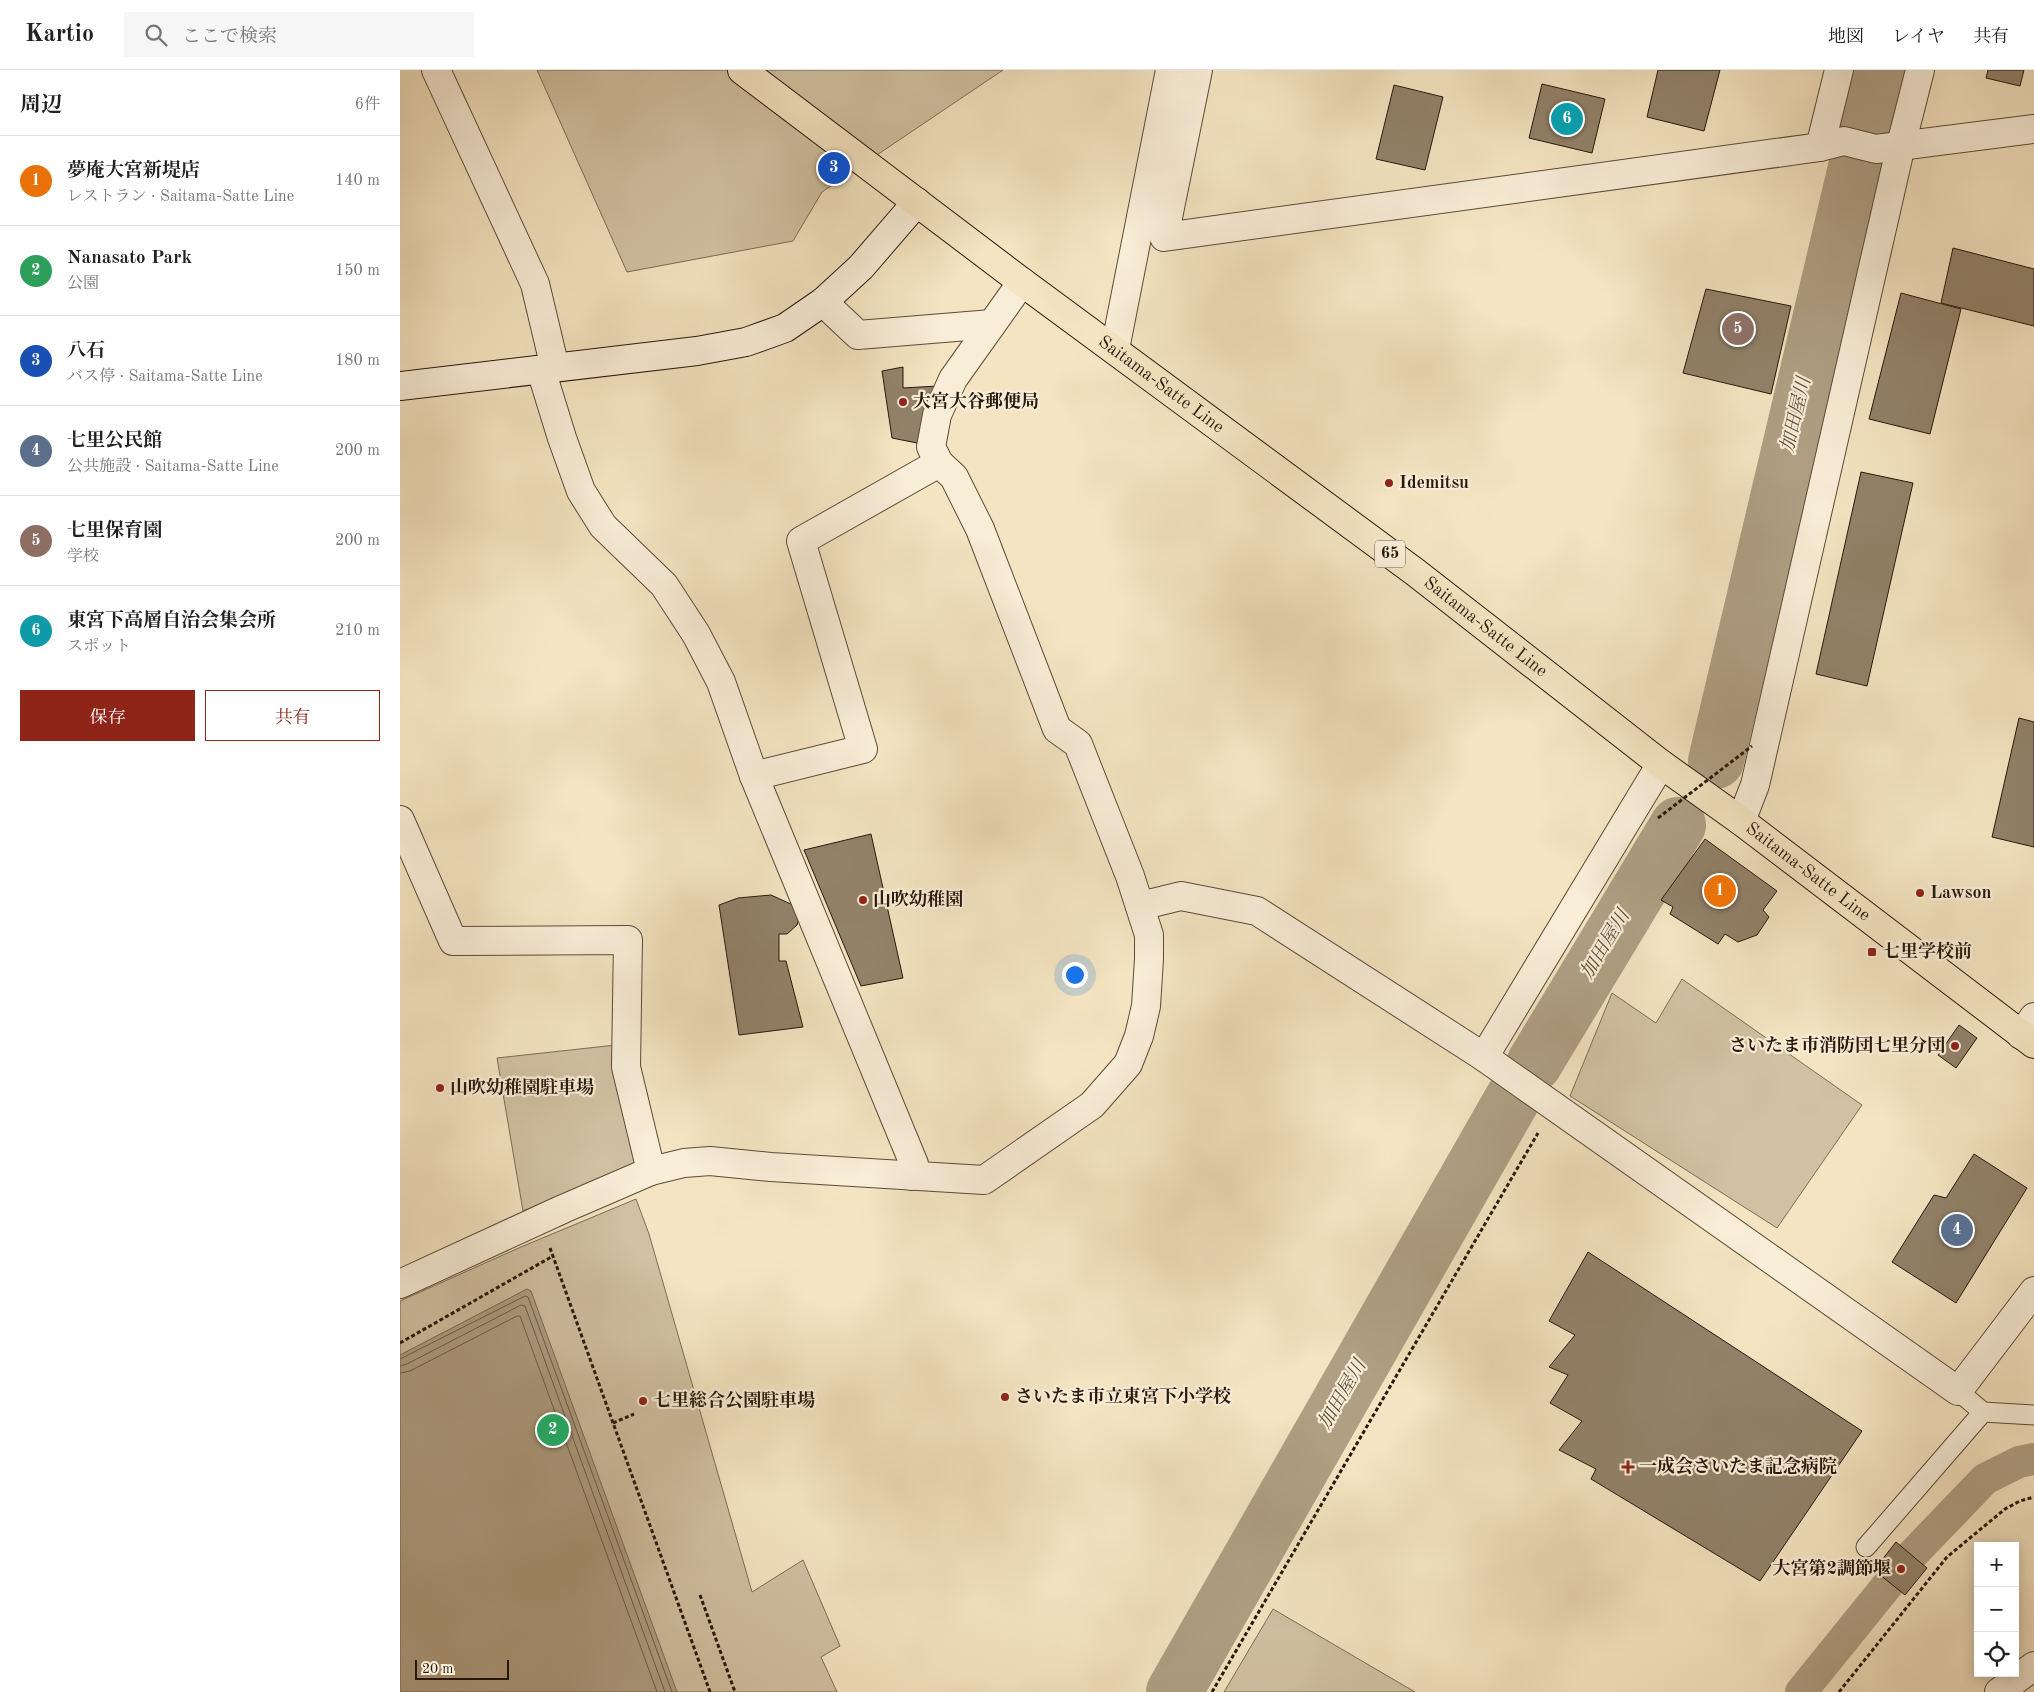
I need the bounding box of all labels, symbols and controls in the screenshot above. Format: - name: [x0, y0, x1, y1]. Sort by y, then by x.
- search box: [124, 12, 474, 57]
- icon: search: [142, 21, 170, 49]
- text: Kartio: [25, 23, 94, 47]
- text: ここで検索: [182, 28, 277, 47]
- text: 地図: [1828, 28, 1864, 46]
- text: レイヤ: [1892, 28, 1945, 46]
- text: 共有: [1973, 28, 2009, 46]
- text: 周辺: [20, 95, 62, 116]
- text: 6件: [355, 97, 380, 113]
- pin: 6: [1551, 100, 1583, 138]
- pin: 3: [818, 149, 850, 187]
- text: 夢庵大宮新堤店: [67, 162, 200, 181]
- text: 1: [31, 173, 41, 189]
- text: 140 m: [335, 173, 380, 189]
- text: レストラン · Saitama-Satte Line: [67, 189, 294, 205]
- text: Nanasato Park: [67, 249, 192, 268]
- text: 2: [31, 263, 41, 279]
- text: 150 m: [335, 263, 380, 279]
- text: 公園: [67, 276, 99, 292]
- pin: 5: [1722, 310, 1754, 348]
- street label: Saitama-Satte Line: [1095, 333, 1227, 437]
- text: 八石: [67, 342, 105, 361]
- text: 3: [31, 353, 41, 369]
- text: 180 m: [335, 353, 380, 369]
- text: バス停 · Saitama-Satte Line: [67, 369, 263, 385]
- water label: 加田屋川: [1777, 373, 1815, 454]
- place label: 大宮大谷郵便局: [913, 391, 1039, 411]
- marker: 大宮大谷郵便局: [897, 396, 909, 408]
- text: 七里公民館: [67, 432, 162, 451]
- text: 4: [31, 443, 41, 459]
- text: 200 m: [335, 443, 380, 459]
- text: 公共施設 · Saitama-Satte Line: [67, 459, 279, 475]
- place label: Idemitsu: [1399, 474, 1469, 492]
- marker: Idemitsu: [1383, 477, 1395, 489]
- text: 七里保育園: [67, 522, 162, 541]
- text: 5: [31, 533, 41, 549]
- text: 200 m: [335, 533, 380, 549]
- road number: 65: [1375, 540, 1405, 568]
- text: 学校: [67, 549, 99, 565]
- street label: Saitama-Satte Line: [1420, 573, 1551, 681]
- text: 東宮下高層自治会集会所: [67, 612, 276, 631]
- text: 6: [31, 623, 41, 639]
- text: 210 m: [335, 623, 380, 639]
- text: スポット: [67, 639, 131, 655]
- button: 保存: [20, 690, 195, 741]
- button: 共有: [205, 690, 380, 741]
- street label: Saitama-Satte Line: [1742, 819, 1873, 925]
- pin: 1: [1704, 872, 1736, 910]
- place label: Lawson: [1930, 884, 1992, 902]
- marker: Lawson: [1914, 887, 1926, 899]
- place label: 山吹幼稚園: [873, 889, 963, 909]
- marker: 山吹幼稚園: [857, 894, 869, 906]
- water label: 加田屋川: [1577, 905, 1635, 982]
- place label: 七里学校前: [1882, 941, 1972, 961]
- marker: 七里学校前: [1866, 946, 1878, 958]
- your location: [1062, 962, 1088, 988]
- place label: さいたま市消防団七里分団: [1729, 1035, 1945, 1055]
- marker: さいたま市消防団七里分団: [1949, 1040, 1961, 1052]
- place label: 山吹幼稚園駐車場: [450, 1077, 594, 1097]
- marker: 山吹幼稚園駐車場: [434, 1082, 446, 1094]
- pin: 4: [1941, 1211, 1973, 1249]
- water label: 加田屋川: [1314, 1355, 1371, 1433]
- place label: さいたま市立東宮下小学校: [1015, 1386, 1231, 1406]
- place label: 七里総合公園駐車場: [653, 1390, 815, 1410]
- marker: さいたま市立東宮下小学校: [999, 1391, 1011, 1403]
- marker: 七里総合公園駐車場: [637, 1395, 649, 1407]
- pin: 2: [537, 1411, 569, 1449]
- place label: 一成会さいたま記念病院: [1639, 1456, 1837, 1476]
- marker: 一成会さいたま記念病院: [1621, 1460, 1635, 1474]
- map controls: [1974, 1542, 2019, 1677]
- button: +: [1974, 1542, 2019, 1587]
- place label: 大宮第2調節堰: [1773, 1558, 1891, 1578]
- marker: 大宮第2調節堰: [1895, 1563, 1907, 1575]
- button: −: [1974, 1587, 2019, 1632]
- button: locate: [1974, 1632, 2019, 1677]
- scale bar: [415, 1657, 509, 1680]
- text: 20 m: [422, 1662, 453, 1676]

